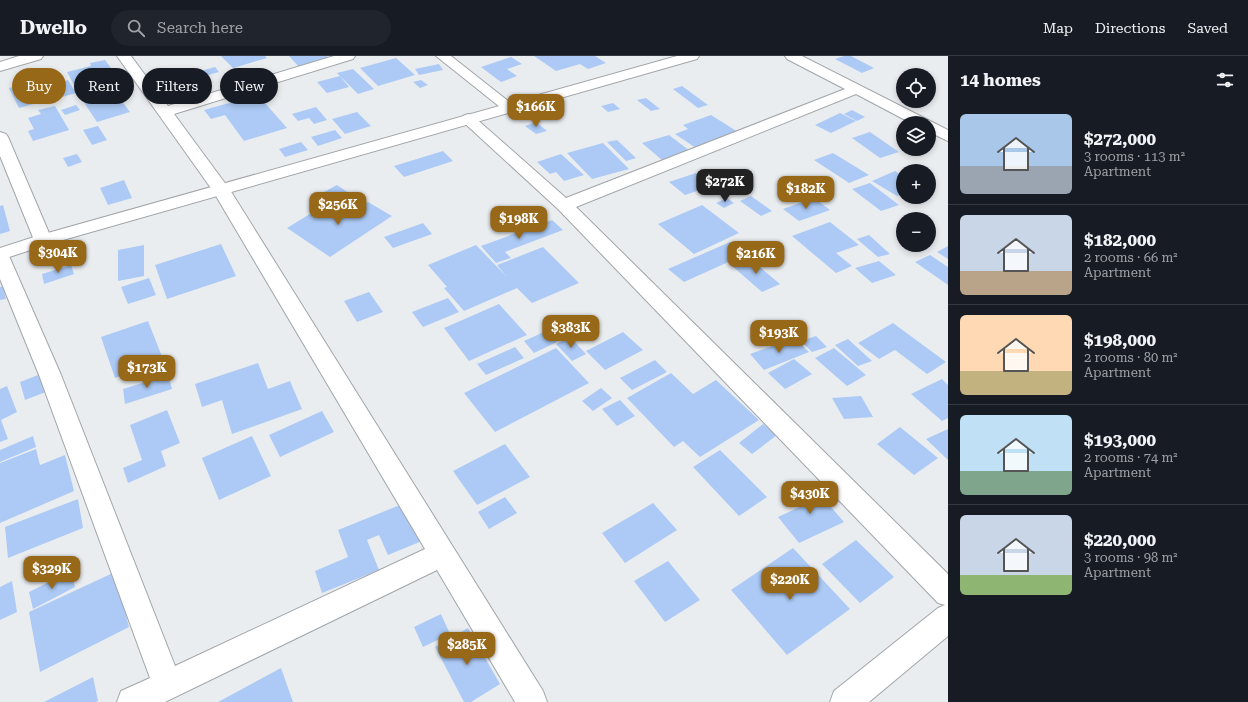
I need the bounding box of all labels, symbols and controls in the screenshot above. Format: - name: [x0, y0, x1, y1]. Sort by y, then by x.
- search box: [111, 10, 391, 46]
- text: Dwello: [20, 16, 87, 39]
- icon: search: [125, 17, 147, 39]
- text: Search here: [157, 19, 243, 37]
- text: Map: [1043, 20, 1073, 36]
- text: Directions: [1095, 20, 1165, 36]
- text: Saved: [1187, 20, 1228, 36]
- chip: Buy: [12, 68, 66, 104]
- chip: Rent: [74, 68, 134, 104]
- chip: Filters: [142, 68, 212, 104]
- chip: New: [220, 68, 278, 104]
- map controls: [896, 68, 936, 252]
- button: locate: [896, 68, 936, 108]
- icon: filters: [1214, 69, 1236, 91]
- text: 14 homes: [960, 70, 1041, 90]
- pin: $166K: [508, 94, 564, 128]
- text: $166K: [516, 99, 556, 114]
- button: layers: [896, 116, 936, 156]
- text: $272,000: [1084, 129, 1156, 149]
- icon: home: [992, 130, 1040, 178]
- text: 3 rooms · 113 m²: [1084, 149, 1185, 164]
- button: +: [896, 164, 936, 204]
- text: Apartment: [1084, 164, 1151, 179]
- pin: $272K: [697, 169, 753, 203]
- text: $272K: [705, 174, 745, 189]
- pin: $182K: [778, 176, 834, 210]
- text: $182K: [786, 181, 826, 196]
- pin: $256K: [310, 192, 366, 226]
- text: $256K: [318, 197, 358, 212]
- pin: $198K: [491, 206, 547, 240]
- text: $198K: [499, 211, 539, 226]
- button: −: [896, 212, 936, 252]
- text: $182,000: [1084, 230, 1156, 250]
- icon: home: [992, 231, 1040, 279]
- pin: $304K: [30, 240, 86, 274]
- pin: $216K: [728, 241, 784, 275]
- text: $304K: [38, 245, 78, 260]
- text: $216K: [736, 246, 776, 261]
- text: 2 rooms · 66 m²: [1084, 250, 1178, 265]
- text: Apartment: [1084, 265, 1151, 280]
- pin: $383K: [543, 315, 599, 349]
- text: $383K: [551, 320, 591, 335]
- pin: $193K: [751, 320, 807, 354]
- text: $193K: [759, 325, 799, 340]
- text: $198,000: [1084, 330, 1156, 350]
- icon: home: [992, 331, 1040, 379]
- text: 2 rooms · 80 m²: [1084, 350, 1178, 365]
- pin: $173K: [119, 355, 175, 389]
- text: $173K: [127, 360, 167, 375]
- text: Apartment: [1084, 365, 1151, 380]
- text: $193,000: [1084, 430, 1156, 450]
- icon: home: [992, 431, 1040, 479]
- text: 2 rooms · 74 m²: [1084, 450, 1178, 465]
- text: Apartment: [1084, 465, 1151, 480]
- pin: $430K: [782, 481, 838, 515]
- text: $430K: [790, 486, 830, 501]
- text: $220,000: [1084, 530, 1156, 550]
- icon: home: [992, 531, 1040, 579]
- text: 3 rooms · 98 m²: [1084, 550, 1178, 565]
- pin: $329K: [24, 556, 80, 590]
- text: $329K: [32, 561, 72, 576]
- text: Apartment: [1084, 565, 1151, 580]
- pin: $220K: [762, 567, 818, 601]
- text: $220K: [770, 572, 810, 587]
- pin: $285K: [439, 632, 495, 666]
- text: $285K: [447, 637, 487, 652]

